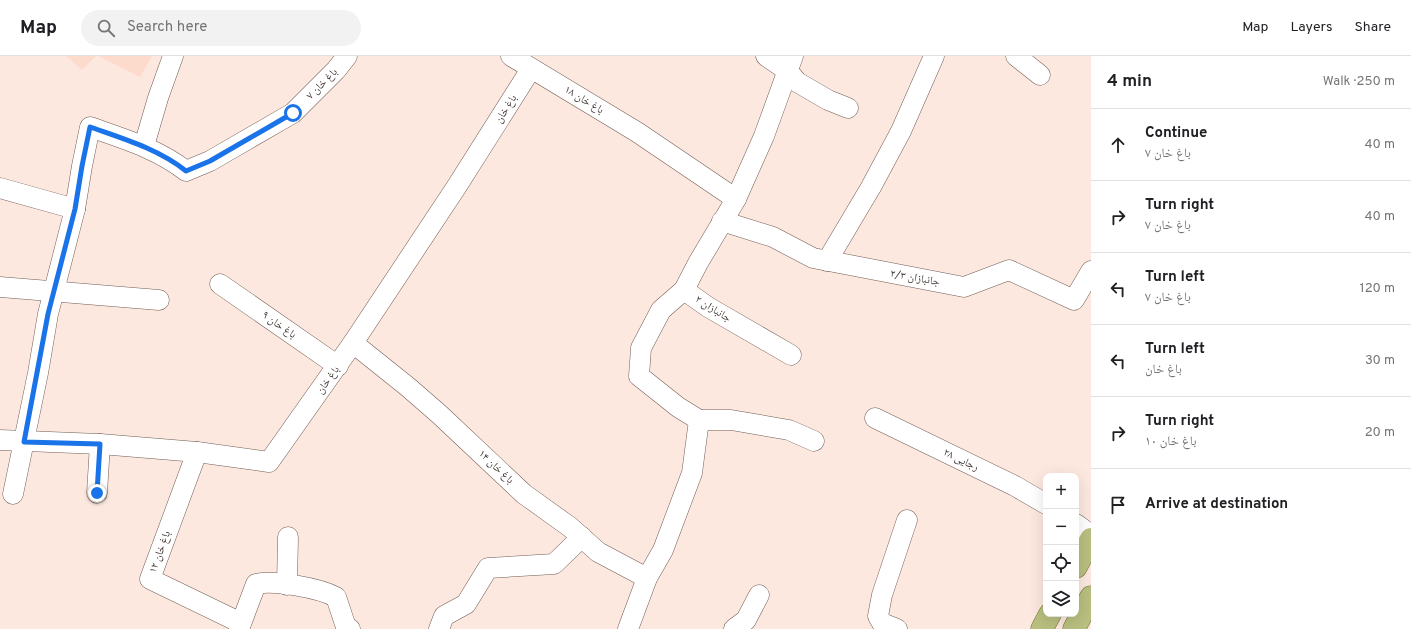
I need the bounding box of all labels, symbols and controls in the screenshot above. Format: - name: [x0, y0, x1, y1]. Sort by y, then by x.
- search box: [81, 10, 361, 46]
- text: Map: [20, 16, 57, 40]
- icon: search: [95, 17, 117, 39]
- text: Search here: [127, 18, 207, 37]
- text: Map: [1242, 19, 1268, 36]
- text: Layers: [1290, 19, 1332, 36]
- text: Share: [1354, 19, 1391, 36]
- street label: باغ خان ۷: [303, 65, 341, 103]
- text: 4 min: [1107, 71, 1152, 93]
- text: Walk · 250 m: [1323, 74, 1395, 90]
- street label: باغ خان ۱۸: [562, 83, 606, 117]
- street label: باغ خان: [492, 92, 520, 126]
- route start: [284, 104, 302, 122]
- text: Continue: [1145, 124, 1207, 143]
- icon: ahead: [1107, 134, 1129, 156]
- text: 40 m: [1365, 137, 1395, 153]
- text: باغ خان ۷: [1145, 146, 1191, 162]
- text: Turn right: [1145, 196, 1214, 215]
- icon: right: [1107, 206, 1129, 228]
- text: 40 m: [1365, 209, 1395, 225]
- text: باغ خان ۷: [1145, 218, 1191, 234]
- street label: جانبازان ۲/۳: [889, 267, 941, 289]
- text: Turn left: [1145, 268, 1205, 287]
- icon: left: [1107, 278, 1129, 300]
- text: 120 m: [1360, 281, 1395, 297]
- text: باغ خان ۷: [1145, 290, 1191, 306]
- street label: جانبازان ۲: [692, 293, 734, 325]
- street label: باغ خان ۹: [259, 308, 299, 342]
- text: Turn left: [1145, 340, 1205, 359]
- icon: left: [1107, 350, 1129, 372]
- text: 30 m: [1365, 353, 1395, 369]
- text: باغ خان: [1145, 362, 1182, 378]
- street label: باغ خان: [313, 363, 343, 397]
- text: Turn right: [1145, 412, 1214, 431]
- icon: right: [1107, 422, 1129, 444]
- text: 20 m: [1365, 425, 1395, 441]
- text: باغ خان ۱٠: [1145, 434, 1197, 450]
- street label: رجایی ۲۸: [941, 445, 981, 475]
- street label: باغ خان ۱۴: [475, 447, 517, 487]
- map controls: [1043, 473, 1079, 617]
- button: +: [1043, 473, 1079, 509]
- route end: [88, 484, 106, 502]
- icon: arrive: [1107, 494, 1129, 516]
- text: Arrive at destination: [1145, 495, 1288, 514]
- button: −: [1043, 509, 1079, 545]
- street label: باغ خان ۱۲: [146, 529, 174, 575]
- button: locate: [1043, 545, 1079, 581]
- button: layers: [1043, 581, 1079, 617]

